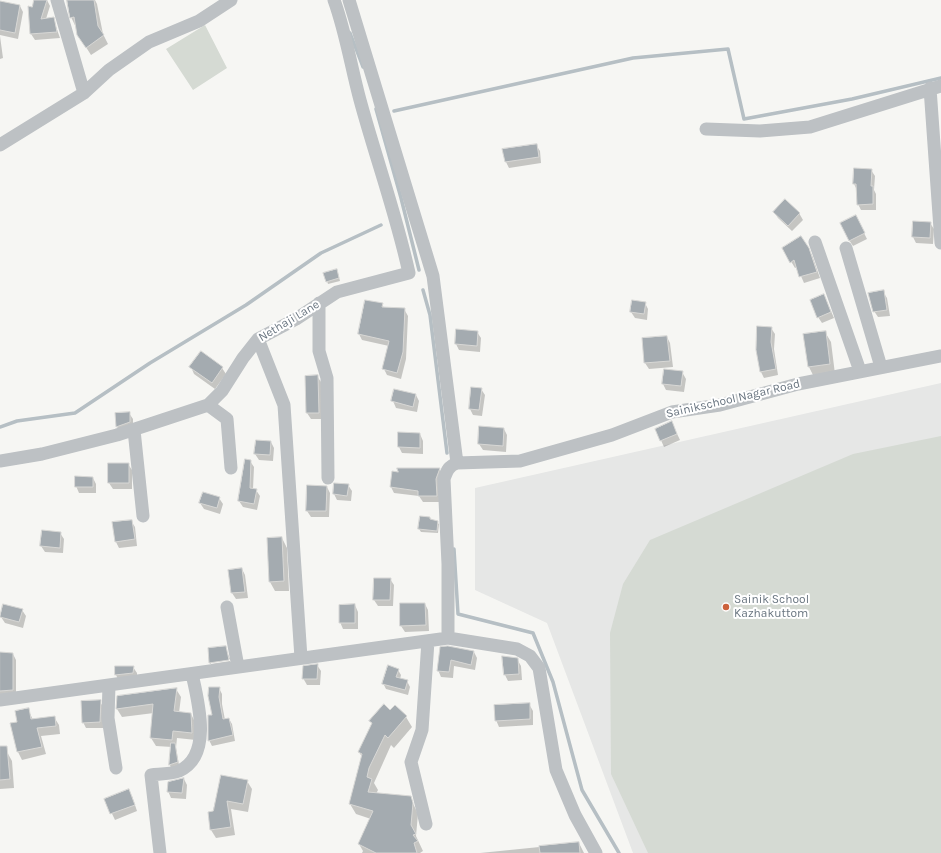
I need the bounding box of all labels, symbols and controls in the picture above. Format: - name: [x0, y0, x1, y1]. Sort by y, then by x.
- street label: Nethaji Lane: [256, 297, 322, 345]
- street label: Sainikschool Nagar Road: [665, 377, 801, 421]
- place label: Sainik School Kazhakuttom: [734, 593, 809, 621]
- marker: Sainik School Kazhakuttom: [721, 602, 731, 612]

